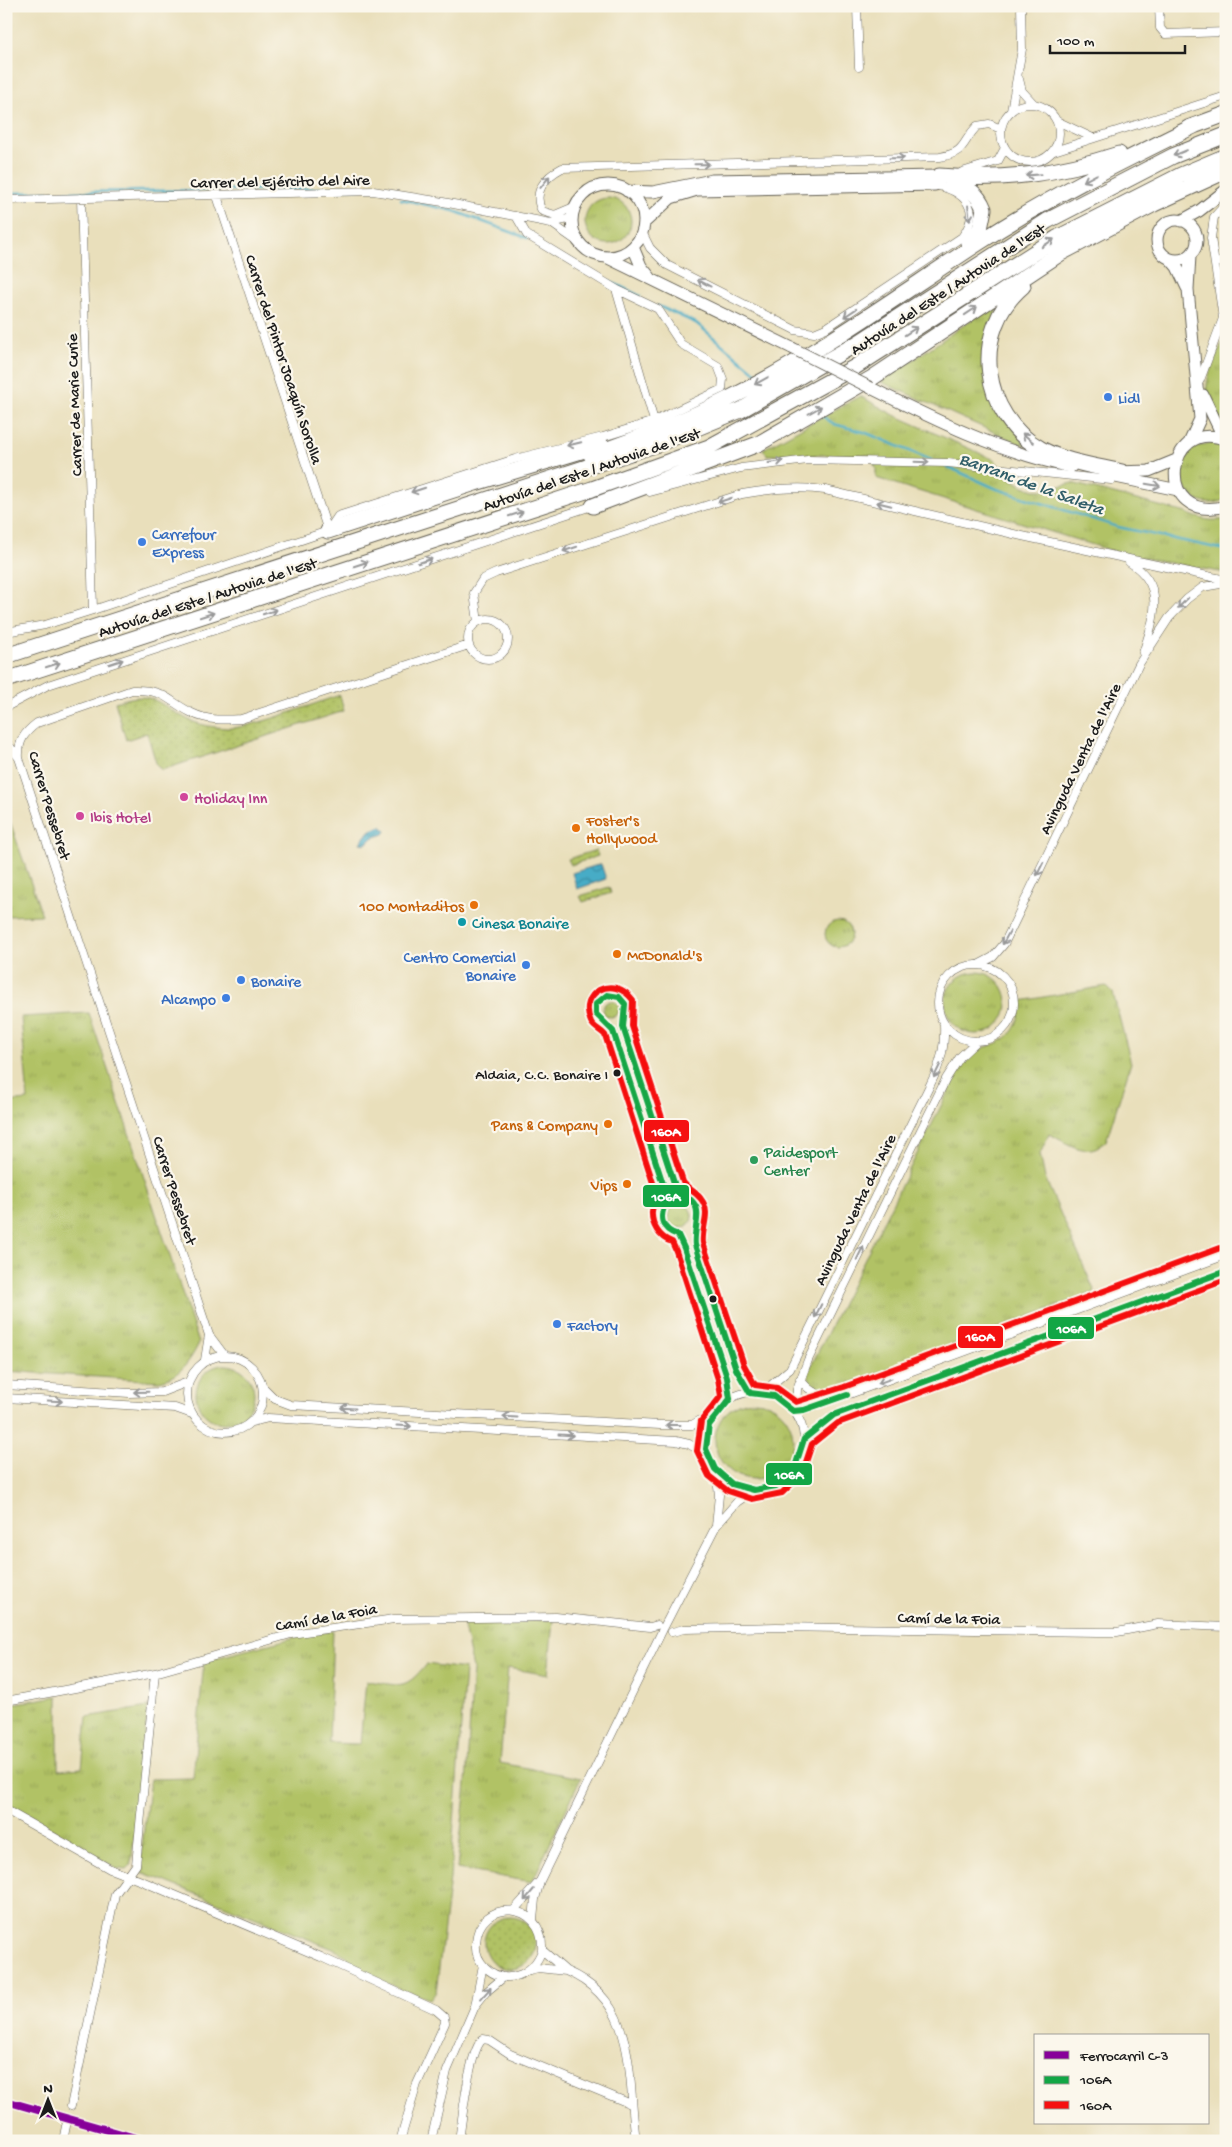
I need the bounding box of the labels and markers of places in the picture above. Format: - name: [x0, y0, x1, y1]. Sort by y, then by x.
- marker: Lidl: [1102, 391, 1114, 403]
- place label: Lidl: [1118, 391, 1140, 410]
- place label: Carrefour Express: [152, 527, 217, 564]
- marker: Carrefour Express: [136, 536, 148, 548]
- marker: Holiday Inn: [178, 791, 190, 803]
- place label: Holiday Inn: [194, 791, 268, 810]
- marker: Ibis Hotel: [74, 810, 86, 822]
- place label: Ibis Hotel: [90, 810, 151, 829]
- place label: Foster's Hollywood: [585, 813, 658, 850]
- marker: Foster's Hollywood: [570, 822, 582, 834]
- place label: 100 Montaditos: [359, 899, 465, 918]
- marker: 100 Montaditos: [468, 899, 480, 911]
- marker: Cinesa Bonaire: [456, 916, 468, 928]
- place label: Cinesa Bonaire: [472, 916, 570, 935]
- marker: McDonald's: [611, 948, 623, 960]
- place label: McDonald's: [627, 948, 703, 967]
- place label: Centro Comercial Bonaire: [404, 950, 517, 987]
- marker: Centro Comercial Bonaire: [520, 959, 532, 971]
- marker: Bonaire: [235, 974, 247, 986]
- place label: Bonaire: [250, 974, 302, 993]
- place label: Alcampo: [161, 992, 216, 1011]
- marker: Alcampo: [220, 992, 232, 1004]
- place label: Aldaia, C.C. Bonaire I: [475, 1067, 608, 1085]
- marker: Aldaia, C.C. Bonaire I: [612, 1068, 622, 1078]
- place label: Pans & Company: [490, 1118, 598, 1137]
- marker: Pans & Company: [602, 1118, 614, 1130]
- place label: Paidesport Center: [763, 1145, 839, 1182]
- marker: Paidesport Center: [748, 1154, 760, 1166]
- place label: Vips: [590, 1178, 618, 1197]
- marker: Vips: [621, 1178, 633, 1190]
- unlabelled marker: [708, 1294, 718, 1304]
- marker: Factory: [551, 1318, 563, 1330]
- place label: Factory: [566, 1318, 618, 1337]

